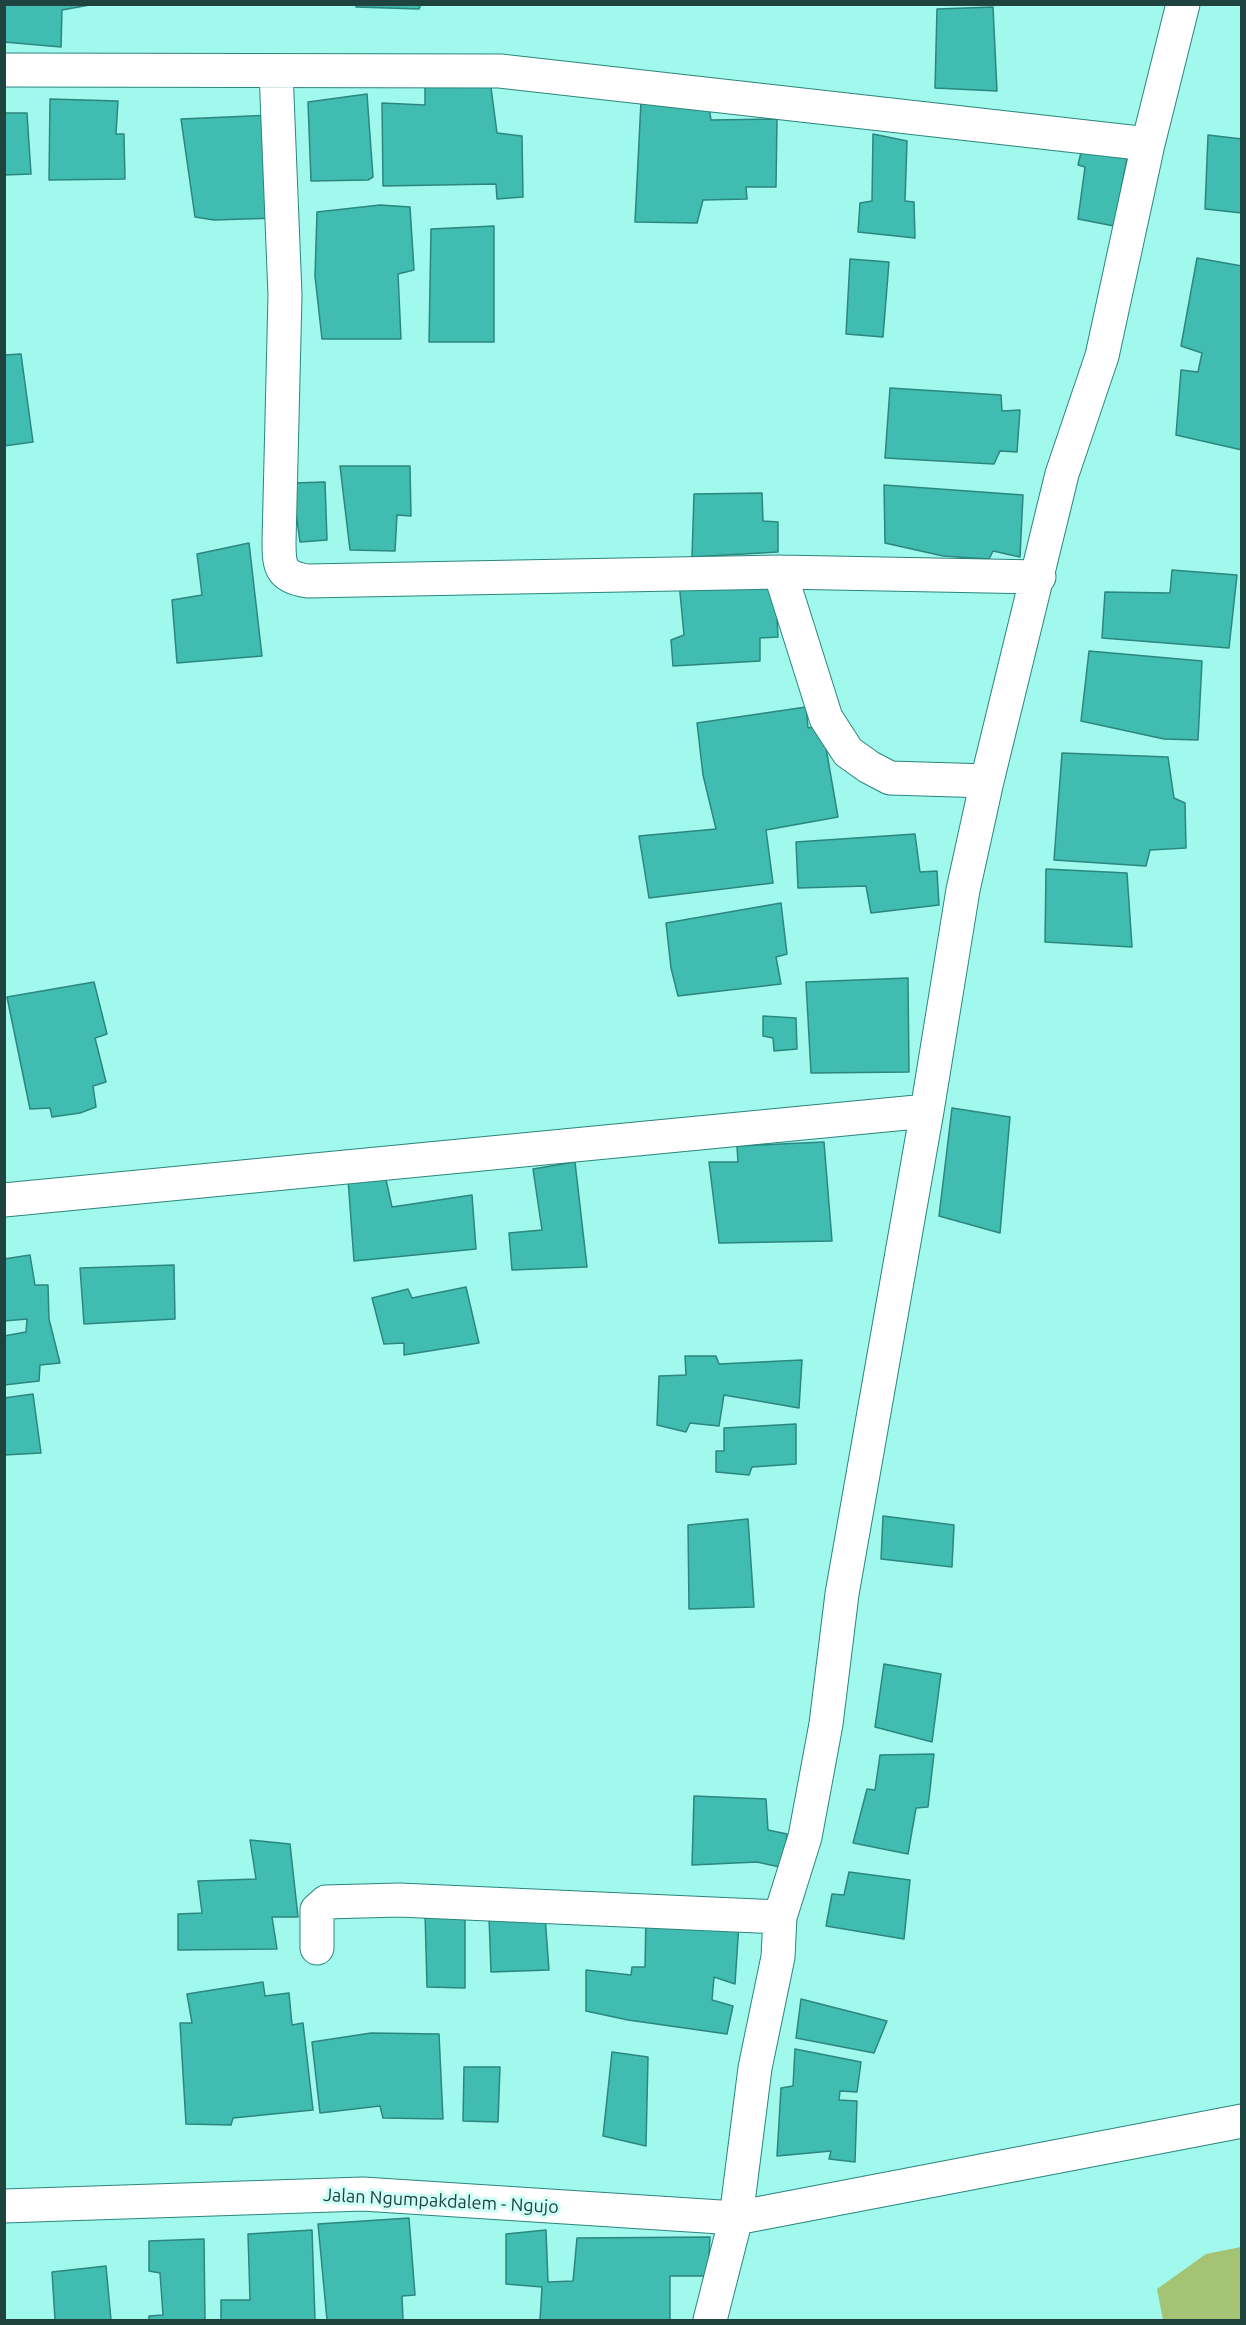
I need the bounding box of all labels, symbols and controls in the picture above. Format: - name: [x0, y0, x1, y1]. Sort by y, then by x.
- street label: Jalan Ngumpakdalem - Ngujo: [323, 2184, 559, 2218]

